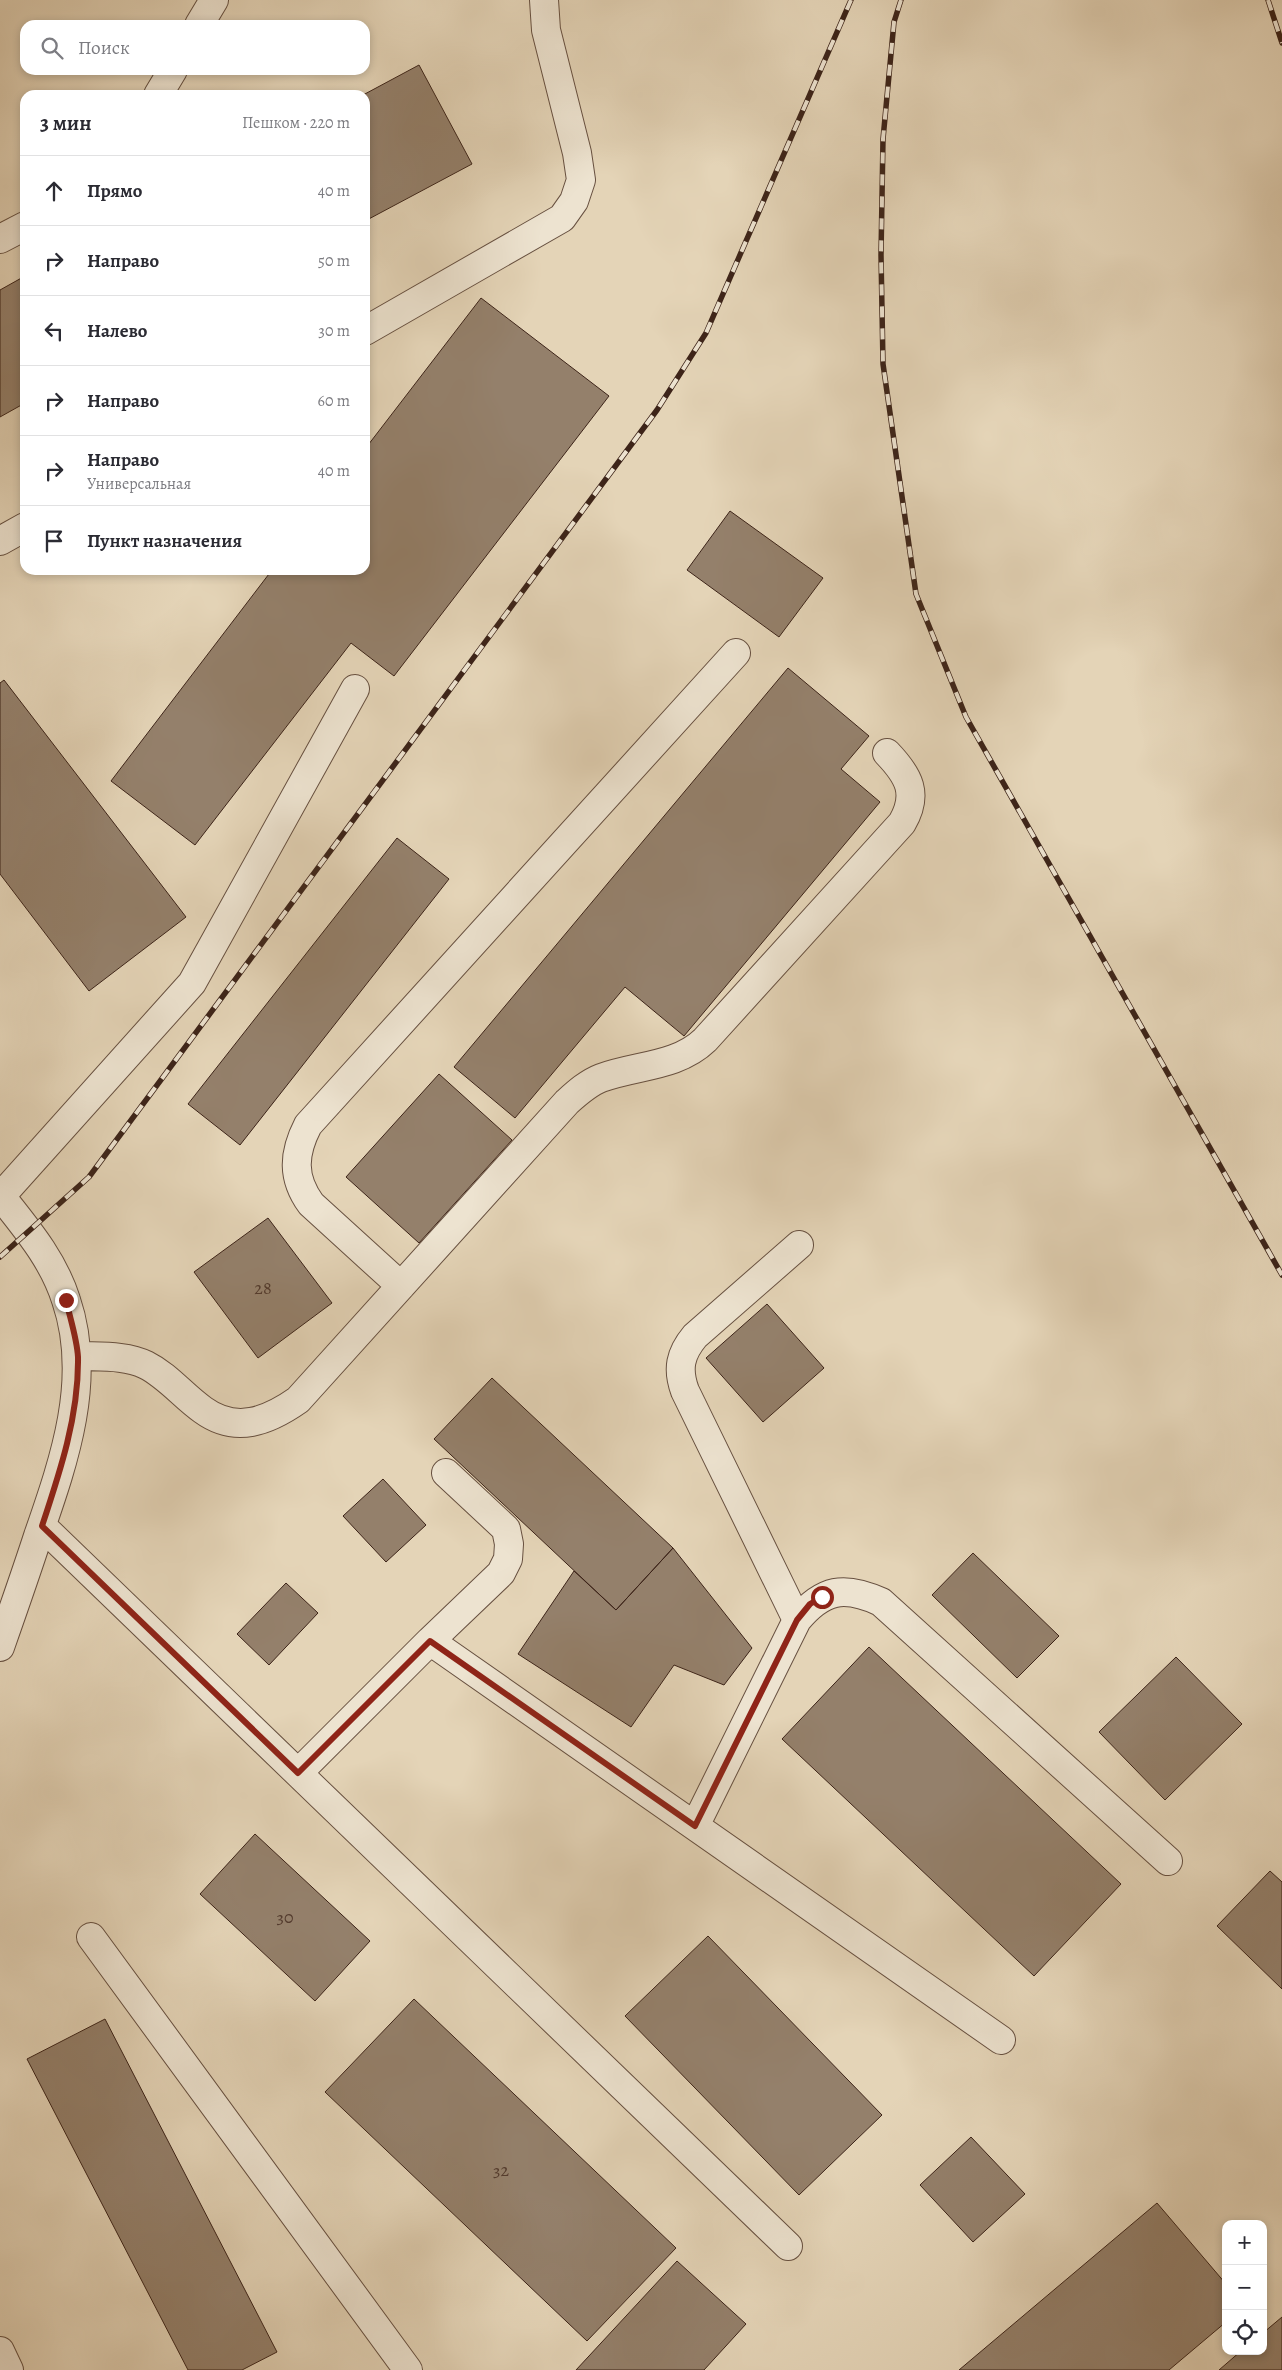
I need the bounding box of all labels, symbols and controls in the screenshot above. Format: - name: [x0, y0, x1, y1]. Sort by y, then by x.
- search box: [20, 20, 370, 75]
- icon: search: [38, 34, 66, 62]
- text: Поиск: [78, 35, 130, 61]
- text: 3 мин: [40, 109, 92, 137]
- text: Пешком · 220 m: [242, 112, 350, 134]
- icon: ahead: [40, 177, 68, 205]
- text: Прямо: [87, 178, 142, 204]
- text: 40 m: [318, 180, 350, 202]
- icon: right: [40, 247, 68, 275]
- text: Направо: [87, 248, 159, 274]
- text: 50 m: [318, 250, 350, 272]
- icon: left: [40, 317, 68, 345]
- text: Налево: [87, 318, 147, 344]
- text: 30 m: [318, 320, 350, 342]
- icon: right: [40, 387, 68, 415]
- text: Направо: [87, 388, 159, 414]
- text: 60 m: [318, 390, 350, 412]
- text: Направо: [87, 447, 159, 473]
- icon: right: [40, 457, 68, 485]
- text: 40 m: [318, 460, 350, 482]
- text: Универсальная: [87, 473, 191, 495]
- icon: arrive: [40, 527, 68, 555]
- text: Пункт назначения: [87, 528, 242, 554]
- house number: 28: [254, 1276, 272, 1300]
- route end: [55, 1289, 78, 1312]
- route start: [811, 1586, 834, 1609]
- house number: 30: [276, 1905, 294, 1929]
- house number: 32: [493, 2158, 509, 2182]
- map controls: [1222, 2220, 1267, 2355]
- button: +: [1222, 2220, 1267, 2265]
- button: −: [1222, 2265, 1267, 2310]
- button: locate: [1222, 2310, 1267, 2355]

